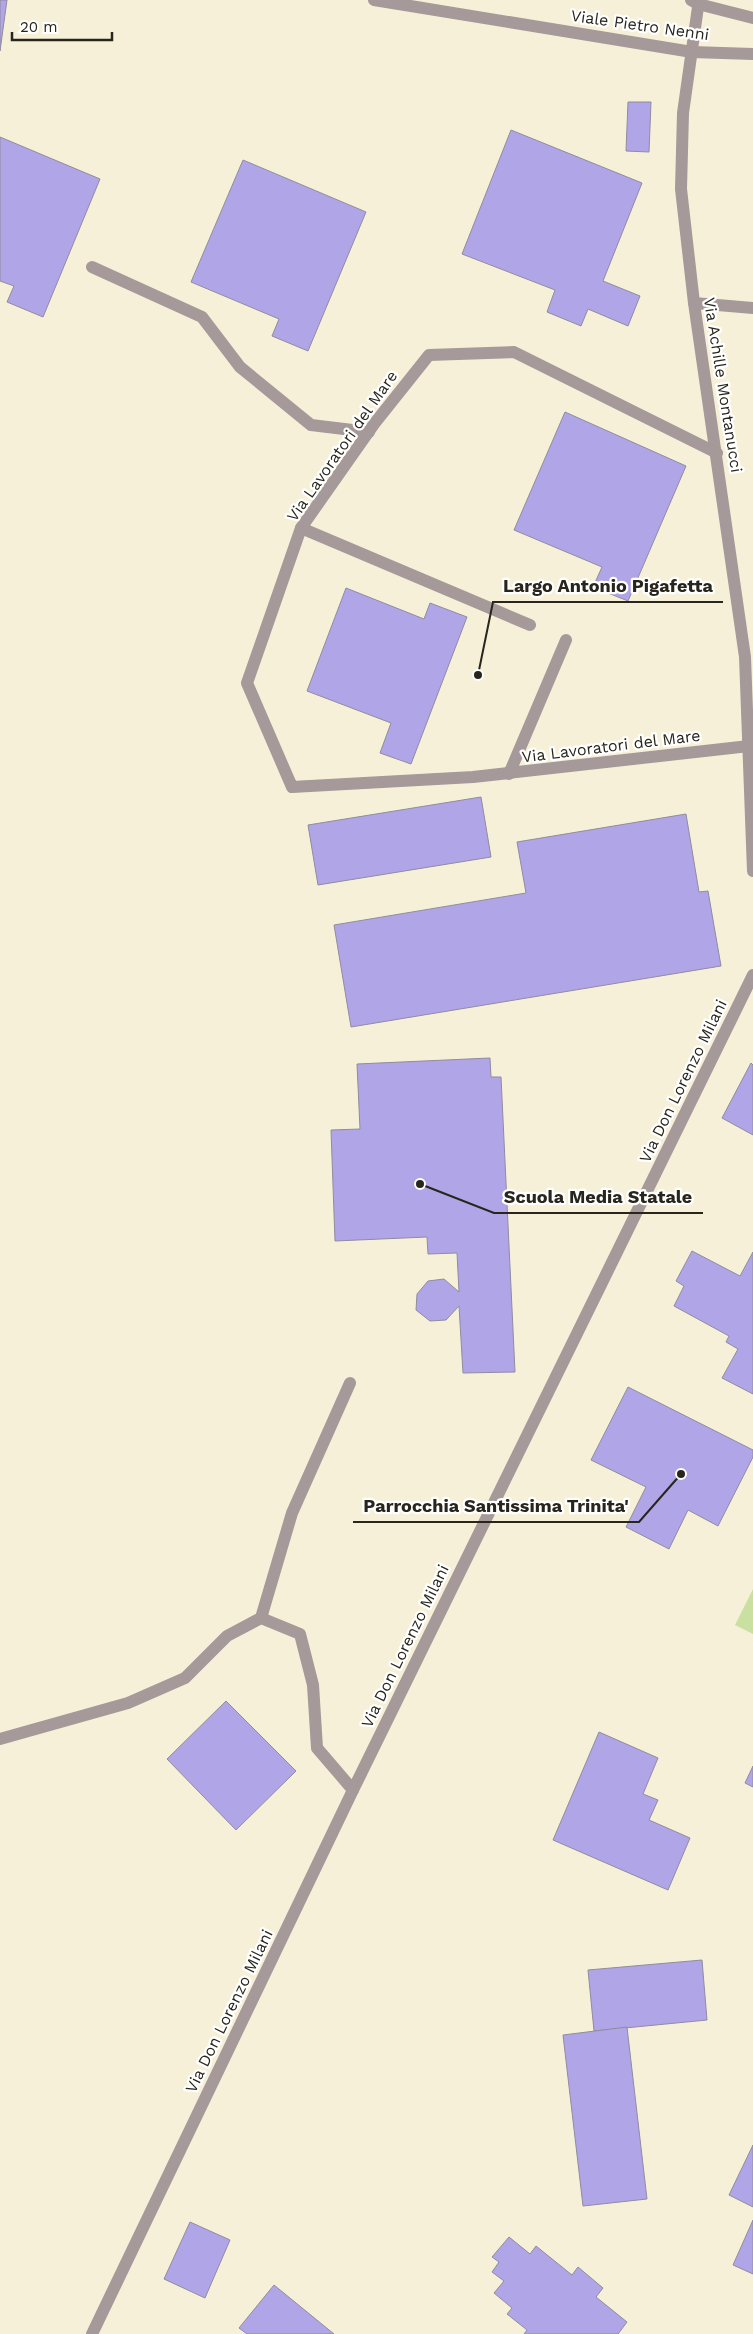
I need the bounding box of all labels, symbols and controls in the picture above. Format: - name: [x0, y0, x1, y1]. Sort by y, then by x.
- street label: Viale Pietro Nenni: [570, 6, 710, 44]
- scale bar: [12, 10, 112, 42]
- text: 20 m: [20, 18, 58, 36]
- street label: Via Achille Montanucci: [700, 296, 746, 474]
- street label: Via Lavoratori del Mare: [283, 367, 401, 525]
- callout: Largo Antonio Pigafetta: [493, 569, 723, 602]
- text: Largo Antonio Pigafetta: [503, 575, 713, 596]
- street label: Via Lavoratori del Mare: [521, 726, 701, 766]
- street label: Via Don Lorenzo Milani: [635, 996, 731, 1166]
- callout: Scuola Media Statale: [494, 1180, 703, 1213]
- text: Scuola Media Statale: [504, 1186, 692, 1207]
- callout: Parrocchia Santissima Trinita': [353, 1489, 639, 1522]
- text: Parrocchia Santissima Trinita': [363, 1495, 629, 1516]
- street label: Via Don Lorenzo Milani: [357, 1561, 453, 1731]
- street label: Via Don Lorenzo Milani: [181, 1926, 277, 2096]

